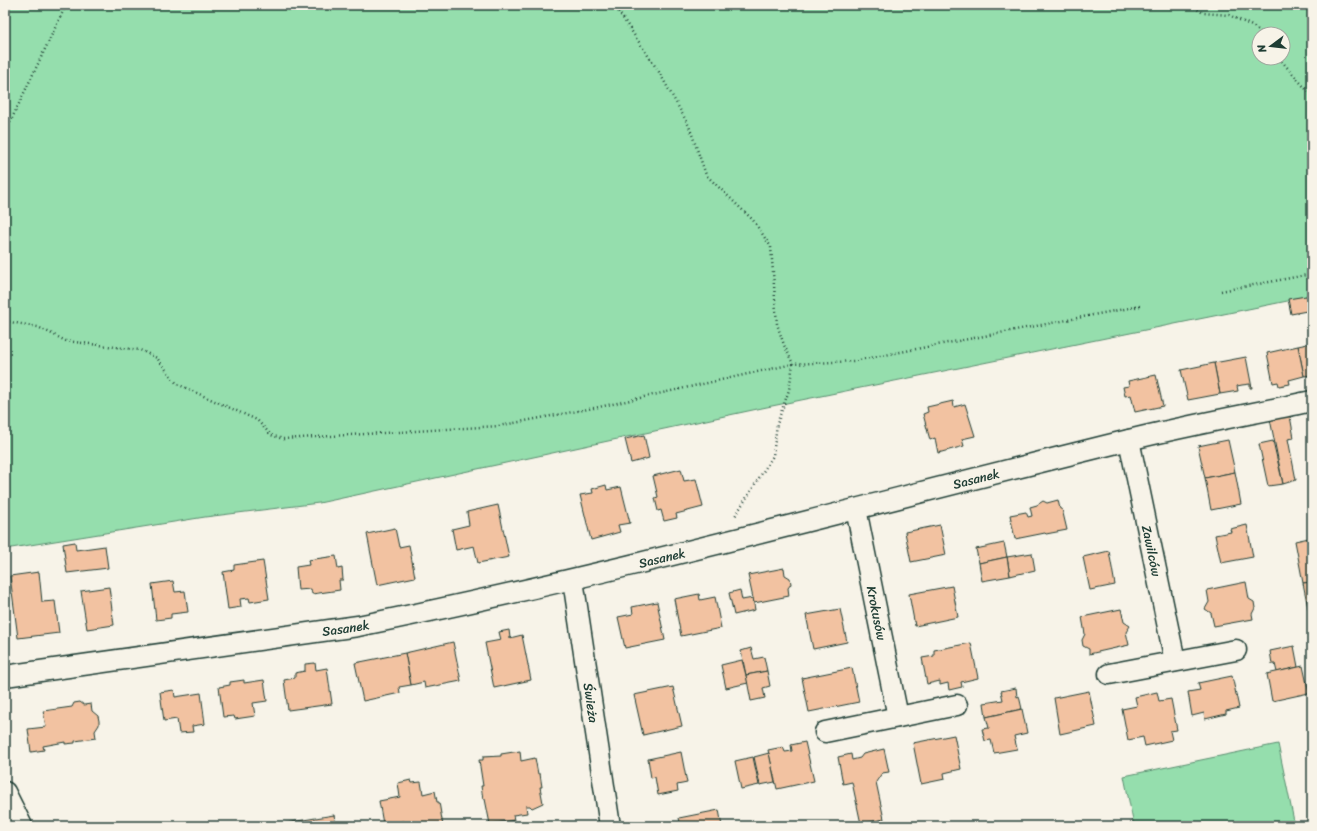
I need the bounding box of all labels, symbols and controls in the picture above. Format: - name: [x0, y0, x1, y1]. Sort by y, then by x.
- north arrow: [1251, 26, 1291, 66]
- text: N: [1252, 42, 1272, 56]
- street label: Sasanek: [950, 462, 1002, 496]
- street label: Zawilców: [1135, 523, 1168, 580]
- street label: Sasanek: [636, 541, 688, 575]
- street label: Krokusów: [860, 584, 893, 643]
- street label: Sasanek: [321, 613, 371, 643]
- street label: Świeża: [577, 681, 605, 725]

